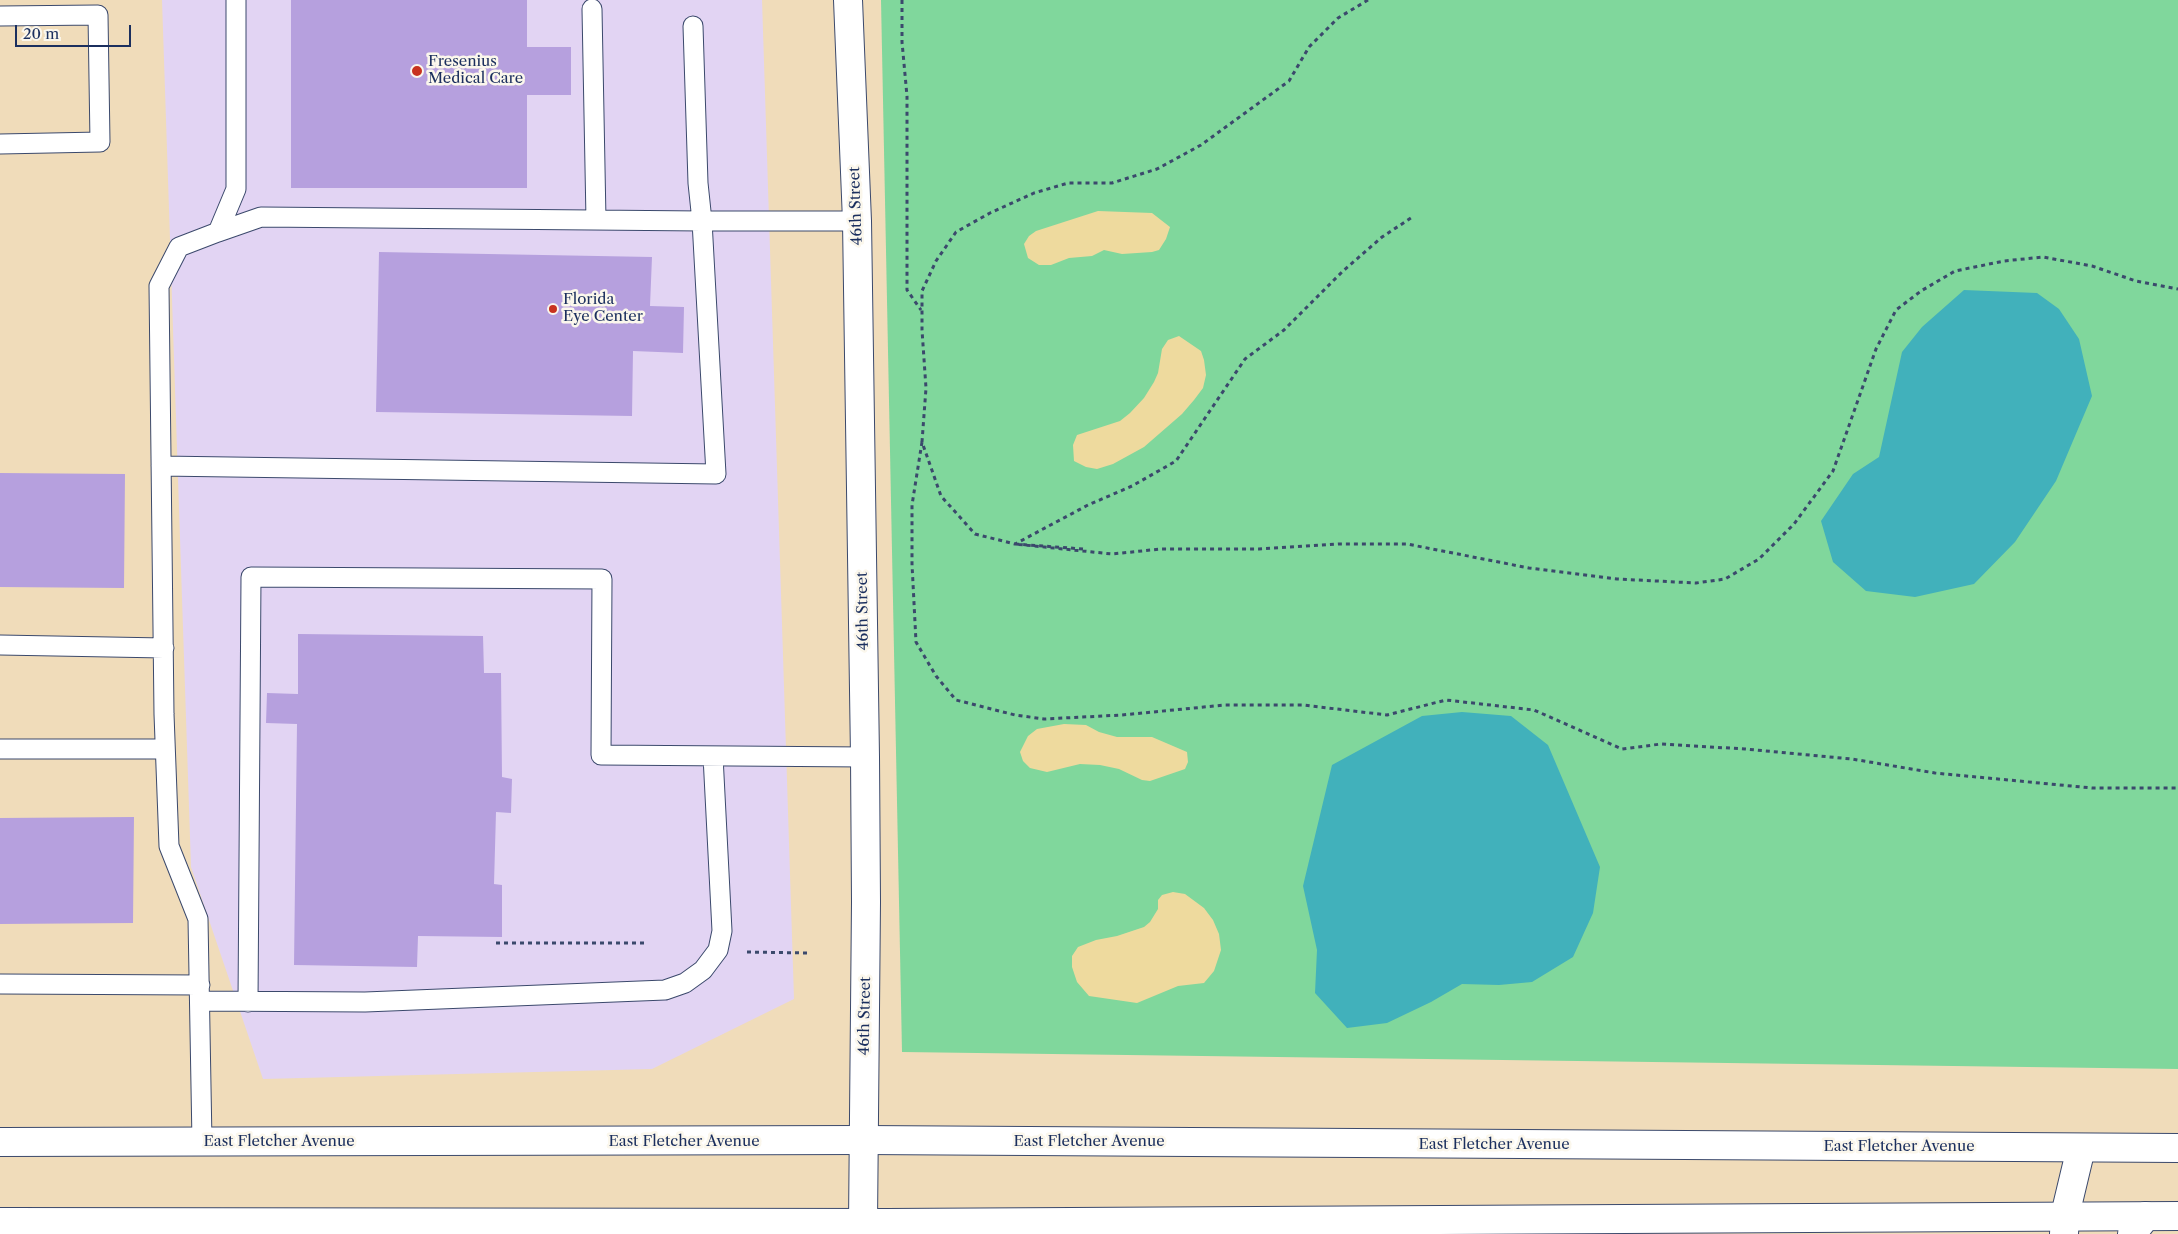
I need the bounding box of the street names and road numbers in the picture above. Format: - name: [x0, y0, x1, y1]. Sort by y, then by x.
- street label: 46th Street: [846, 166, 866, 246]
- street label: 46th Street: [853, 572, 873, 650]
- street label: 46th Street: [855, 977, 875, 1055]
- street label: East Fletcher Avenue: [203, 1133, 355, 1151]
- street label: East Fletcher Avenue: [608, 1133, 760, 1151]
- street label: East Fletcher Avenue: [1013, 1133, 1165, 1151]
- street label: East Fletcher Avenue: [1418, 1136, 1570, 1154]
- street label: East Fletcher Avenue: [1823, 1138, 1975, 1156]

